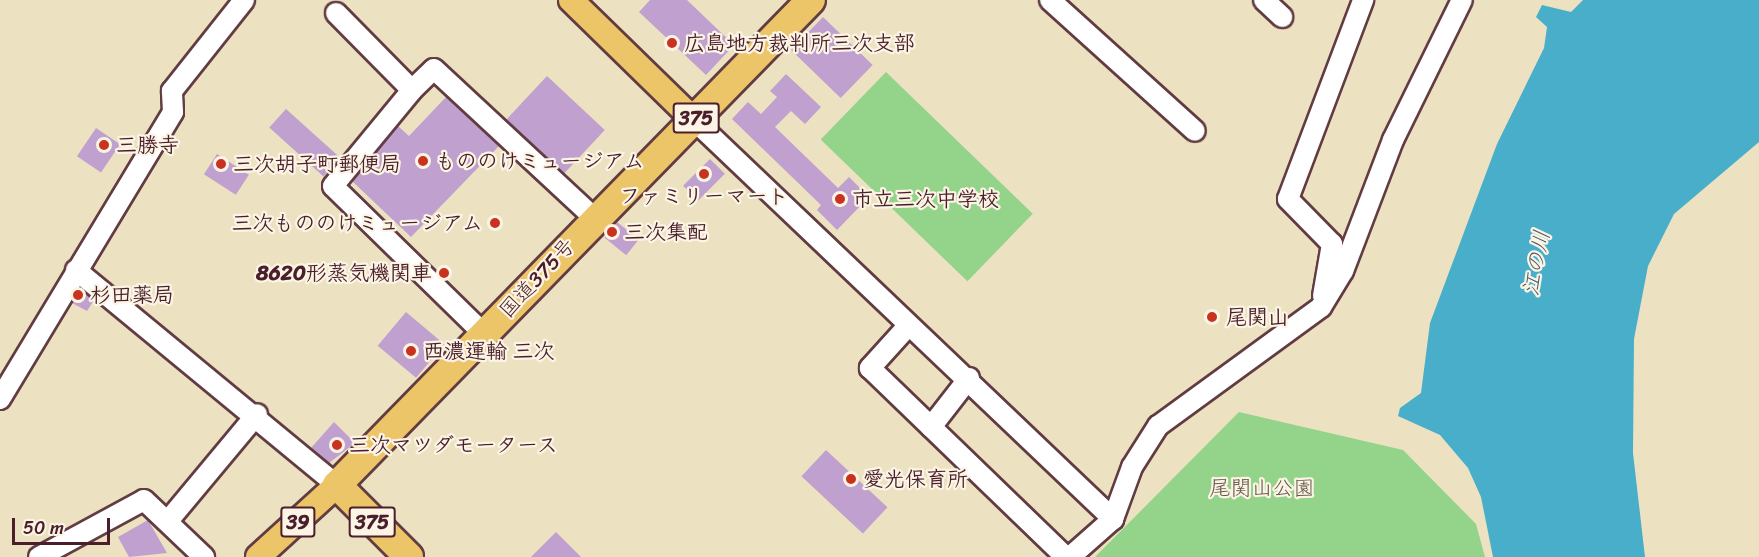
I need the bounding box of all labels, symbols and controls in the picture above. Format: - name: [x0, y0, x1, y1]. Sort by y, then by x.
- place label: 広島地方裁判所三次支部: [684, 30, 915, 56]
- marker: 広島地方裁判所三次支部: [665, 36, 679, 50]
- road number: 375: [672, 101, 720, 135]
- place label: 三勝寺: [116, 132, 179, 158]
- marker: 三勝寺: [97, 138, 111, 152]
- place label: もののけミュージアム: [435, 148, 645, 174]
- place label: 三次胡子町郵便局: [233, 151, 401, 177]
- marker: もののけミュージアム: [416, 154, 430, 168]
- marker: 三次胡子町郵便局: [214, 157, 228, 171]
- marker: ファミリーマート: [697, 167, 711, 181]
- place label: ファミリーマート: [620, 183, 788, 209]
- place label: 市立三次中学校: [852, 186, 999, 212]
- marker: 市立三次中学校: [833, 192, 847, 206]
- place label: 三次もののけミュージアム: [231, 210, 483, 236]
- marker: 三次もののけミュージアム: [488, 216, 502, 230]
- place label: 三次集配: [624, 219, 708, 245]
- marker: 三次集配: [605, 225, 619, 239]
- water label: 江の川: [1517, 228, 1555, 298]
- street label: 国道375号: [494, 233, 580, 323]
- place label: 8620形蒸気機関車: [256, 260, 432, 286]
- marker: 8620形蒸気機関車: [437, 266, 451, 280]
- place label: 杉田薬局: [90, 282, 174, 308]
- marker: 杉田薬局: [71, 288, 85, 302]
- place label: 尾関山: [1226, 304, 1289, 330]
- marker: 尾関山: [1203, 308, 1221, 326]
- place label: 西濃運輸 三次: [423, 338, 554, 364]
- marker: 西濃運輸 三次: [404, 344, 418, 358]
- place label: 三次マツダモータース: [349, 432, 559, 458]
- marker: 三次マツダモータース: [330, 438, 344, 452]
- place label: 愛光保育所: [863, 466, 968, 492]
- marker: 愛光保育所: [844, 472, 858, 486]
- park label: 尾関山公園: [1210, 475, 1314, 501]
- road number: 39: [280, 505, 316, 539]
- road number: 375: [348, 505, 396, 539]
- scale bar: [15, 506, 112, 544]
- text: 50 m: [23, 512, 64, 544]

